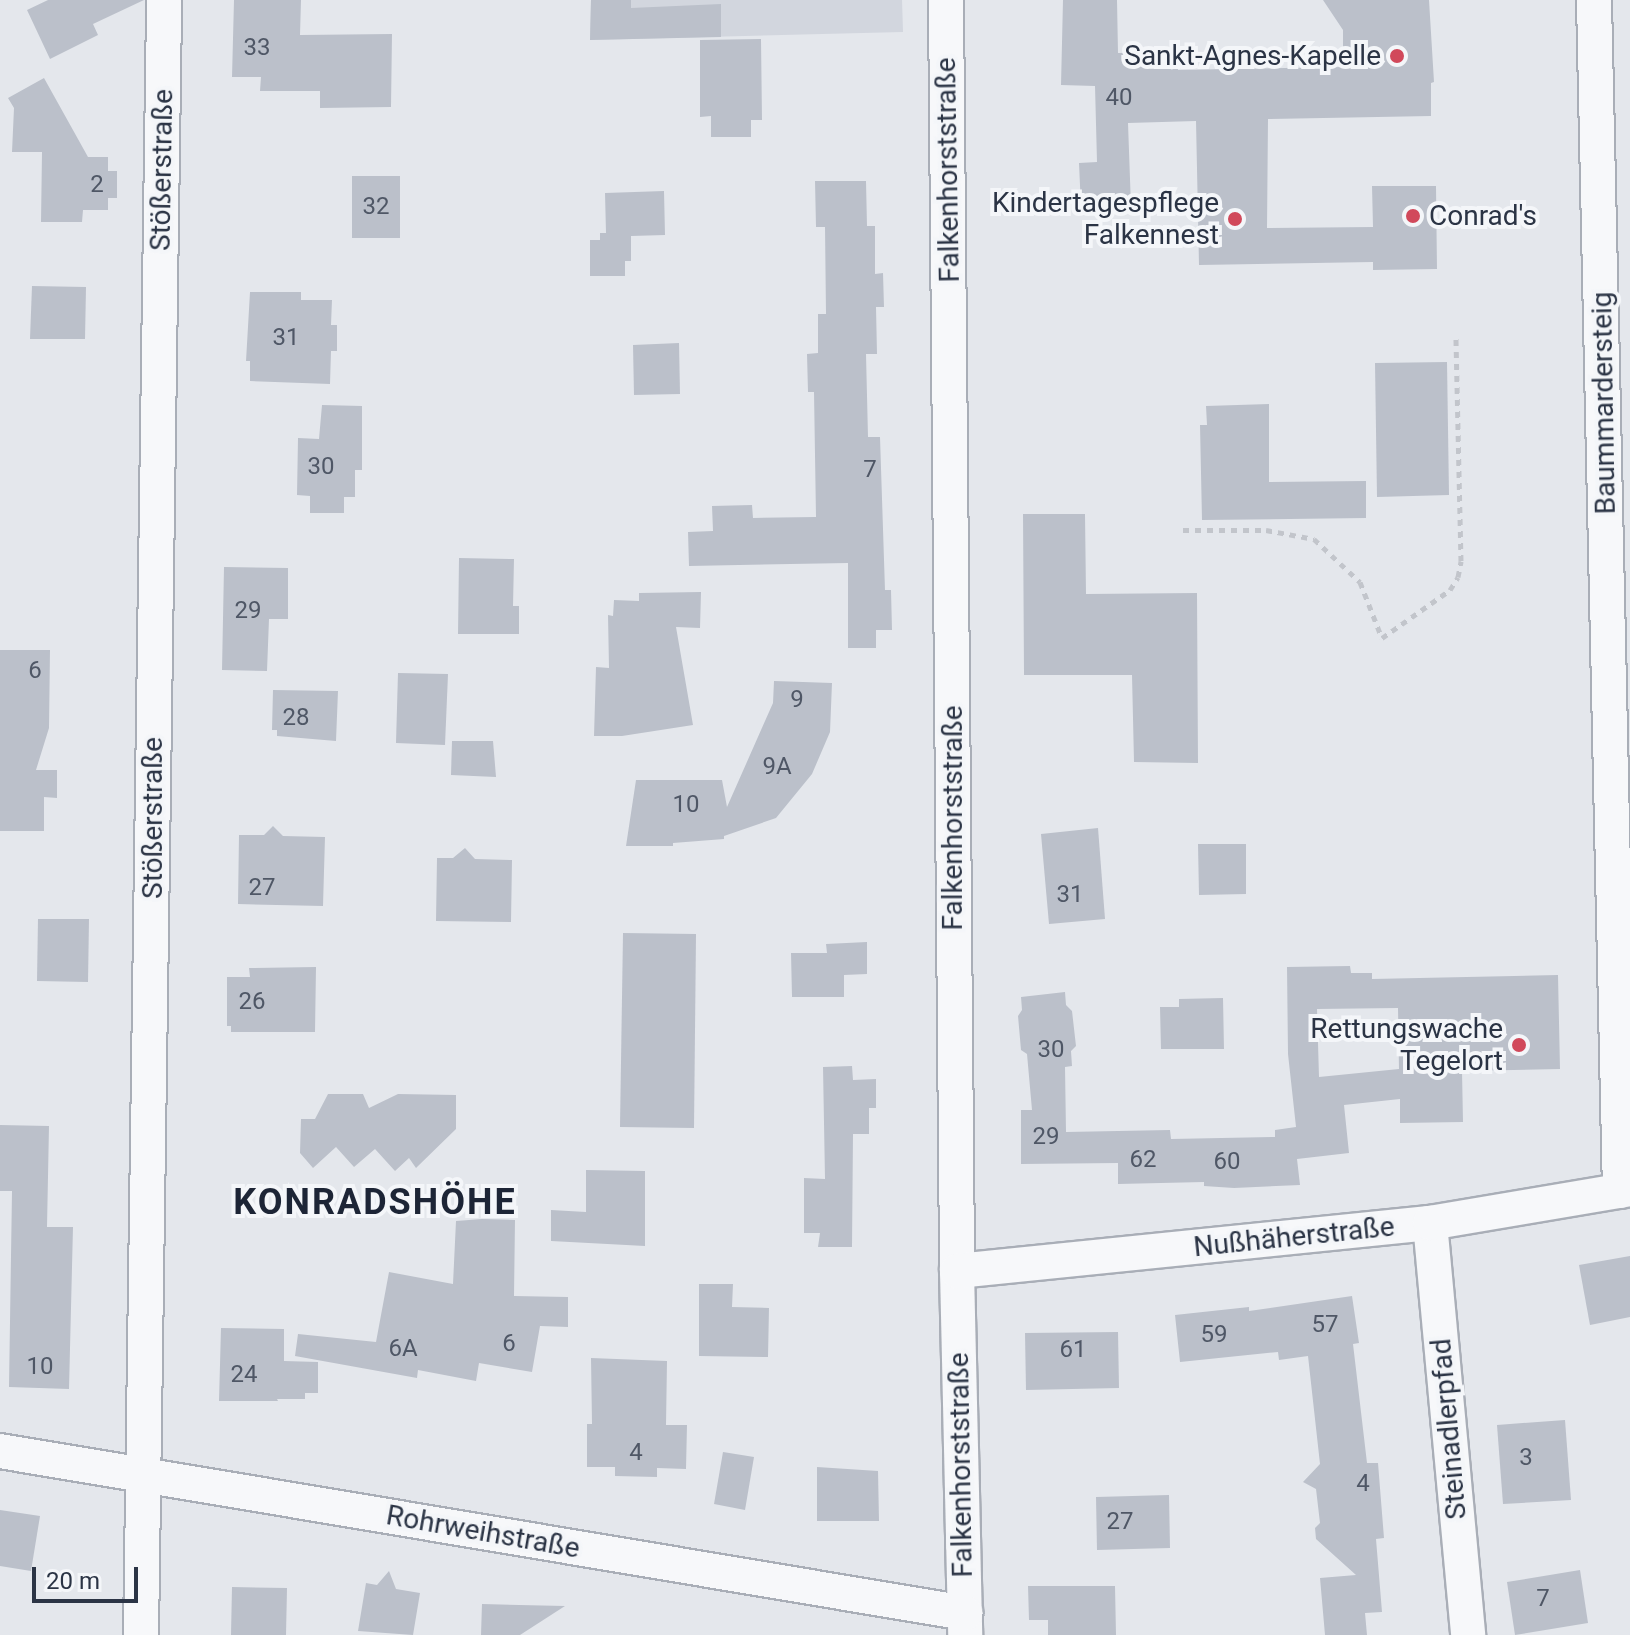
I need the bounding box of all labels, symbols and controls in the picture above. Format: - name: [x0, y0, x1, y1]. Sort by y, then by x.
- house number: 33: [244, 34, 270, 62]
- place label: Sankt-Agnes-Kapelle: [1124, 39, 1381, 73]
- marker: Sankt-Agnes-Kapelle: [1388, 47, 1406, 65]
- street label: Falkenhorststraße: [929, 57, 967, 283]
- house number: 40: [1106, 84, 1132, 112]
- street label: Stößerstraße: [144, 89, 180, 251]
- house number: 2: [90, 171, 104, 199]
- place label: Kindertagespflege Falkennest: [992, 186, 1219, 252]
- house number: 32: [363, 193, 389, 221]
- place label: Conrad's: [1429, 199, 1537, 233]
- marker: Conrad's: [1404, 207, 1422, 225]
- marker: Kindertagespflege Falkennest: [1226, 210, 1244, 228]
- street label: Baummardersteig: [1585, 291, 1623, 515]
- house number: 31: [273, 324, 299, 352]
- house number: 30: [308, 453, 334, 481]
- house number: 7: [863, 456, 877, 484]
- house number: 29: [235, 597, 261, 625]
- house number: 6: [28, 657, 42, 685]
- house number: 9: [790, 686, 804, 714]
- house number: 28: [283, 704, 309, 732]
- street label: Falkenhorststraße: [936, 705, 970, 931]
- street label: Stößerstraße: [136, 737, 170, 899]
- house number: 9A: [762, 753, 792, 781]
- house number: 10: [673, 791, 699, 819]
- house number: 27: [249, 874, 275, 902]
- house number: 31: [1057, 881, 1083, 909]
- house number: 26: [239, 988, 265, 1016]
- place label: Rettungswache Tegelort: [1310, 1012, 1503, 1078]
- house number: 30: [1038, 1036, 1064, 1064]
- marker: Rettungswache Tegelort: [1510, 1036, 1528, 1054]
- house number: 29: [1033, 1123, 1059, 1151]
- house number: 62: [1130, 1146, 1156, 1174]
- house number: 60: [1214, 1148, 1240, 1176]
- district label: KONRADSHÖHE: [233, 1181, 517, 1225]
- street label: Nußhäherstraße: [1192, 1210, 1396, 1264]
- house number: 57: [1312, 1311, 1338, 1339]
- house number: 59: [1201, 1321, 1227, 1349]
- house number: 6: [502, 1330, 516, 1358]
- house number: 6A: [388, 1335, 418, 1363]
- house number: 61: [1060, 1336, 1086, 1364]
- street label: Steinadlerpfad: [1424, 1337, 1474, 1521]
- street label: Falkenhorststraße: [942, 1352, 980, 1578]
- house number: 10: [27, 1353, 53, 1381]
- house number: 24: [231, 1361, 257, 1389]
- house number: 4: [629, 1439, 643, 1467]
- house number: 3: [1519, 1444, 1533, 1472]
- house number: 4: [1356, 1470, 1370, 1498]
- street label: Rohrweihstraße: [384, 1498, 582, 1566]
- house number: 27: [1107, 1508, 1133, 1536]
- scale bar: [36, 1551, 142, 1601]
- text: 20 m: [46, 1567, 100, 1595]
- house number: 7: [1536, 1585, 1550, 1613]

